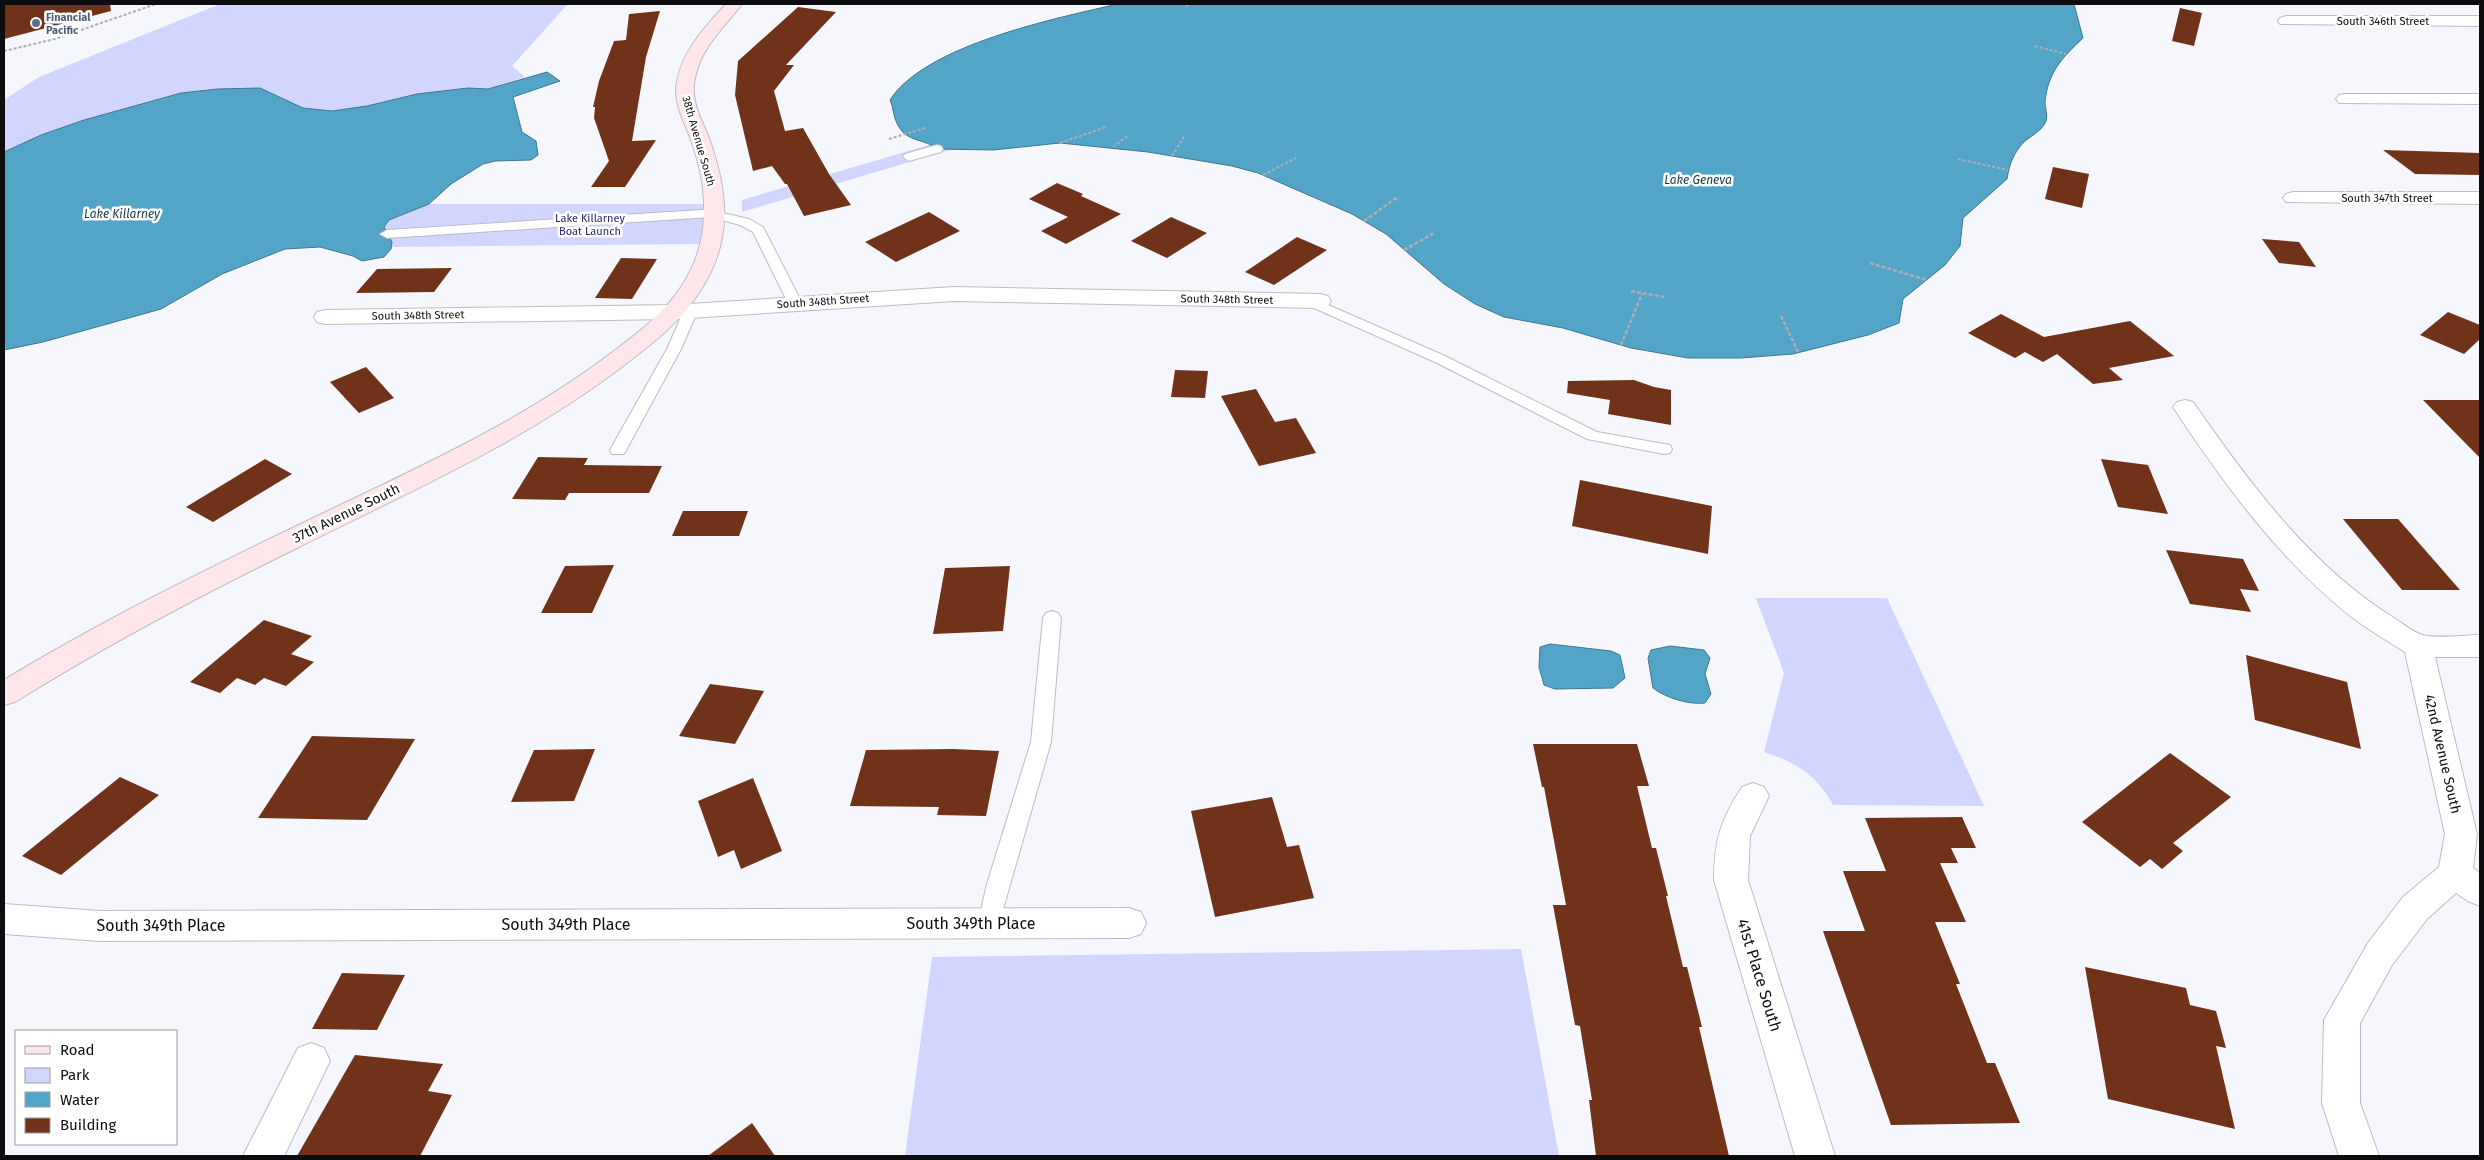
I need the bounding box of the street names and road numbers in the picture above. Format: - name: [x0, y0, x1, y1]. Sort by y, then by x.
- street label: South 346th Street: [2337, 15, 2429, 28]
- street label: 38th Avenue South: [679, 94, 718, 188]
- street label: South 347th Street: [2341, 192, 2433, 205]
- street label: South 348th Street: [776, 292, 870, 311]
- street label: South 348th Street: [1181, 292, 1273, 307]
- street label: South 348th Street: [372, 308, 464, 323]
- street label: 37th Avenue South: [290, 480, 403, 547]
- street label: 42nd Avenue South: [2421, 693, 2464, 815]
- street label: South 349th Place: [906, 914, 1036, 933]
- street label: South 349th Place: [501, 915, 631, 934]
- street label: South 349th Place: [96, 916, 226, 935]
- street label: 41st Place South: [1733, 916, 1786, 1034]

